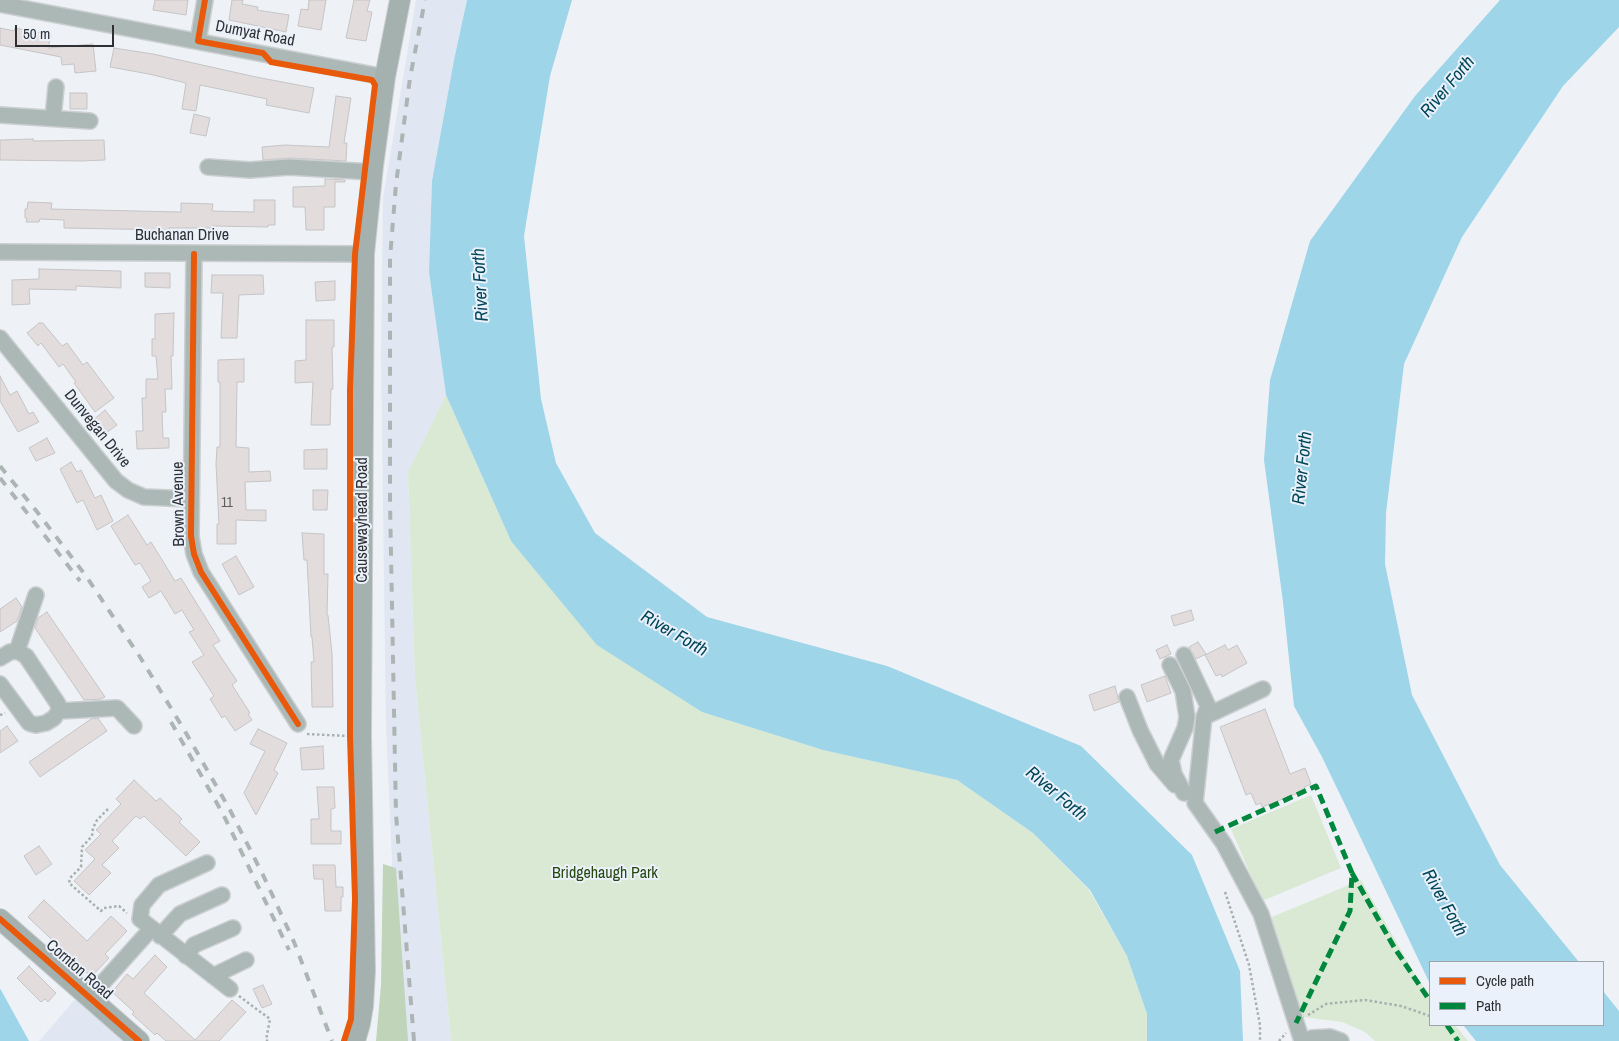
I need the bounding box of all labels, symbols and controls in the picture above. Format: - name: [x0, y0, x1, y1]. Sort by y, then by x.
- scale bar: [18, 15, 116, 47]
- street label: Dumyat Road: [214, 17, 296, 51]
- text: 50 m: [23, 23, 50, 44]
- water label: River Forth: [1416, 52, 1480, 122]
- street label: Buchanan Drive: [135, 226, 229, 246]
- water label: River Forth: [468, 248, 494, 322]
- street label: Dunvegan Drive: [60, 386, 134, 472]
- water label: River Forth: [1288, 430, 1318, 506]
- street label: Causewayhead Road: [353, 457, 373, 583]
- street label: Brown Avenue: [169, 461, 189, 547]
- house number: 11: [221, 495, 233, 511]
- water label: River Forth: [637, 606, 711, 662]
- water label: River Forth: [1021, 762, 1091, 826]
- park label: Bridgehaugh Park: [552, 864, 658, 884]
- water label: River Forth: [1417, 866, 1471, 940]
- street label: Cornton Road: [42, 936, 116, 1004]
- legend: [1429, 961, 1604, 1026]
- text: Cycle path: [1476, 970, 1534, 991]
- text: Path: [1476, 995, 1501, 1016]

